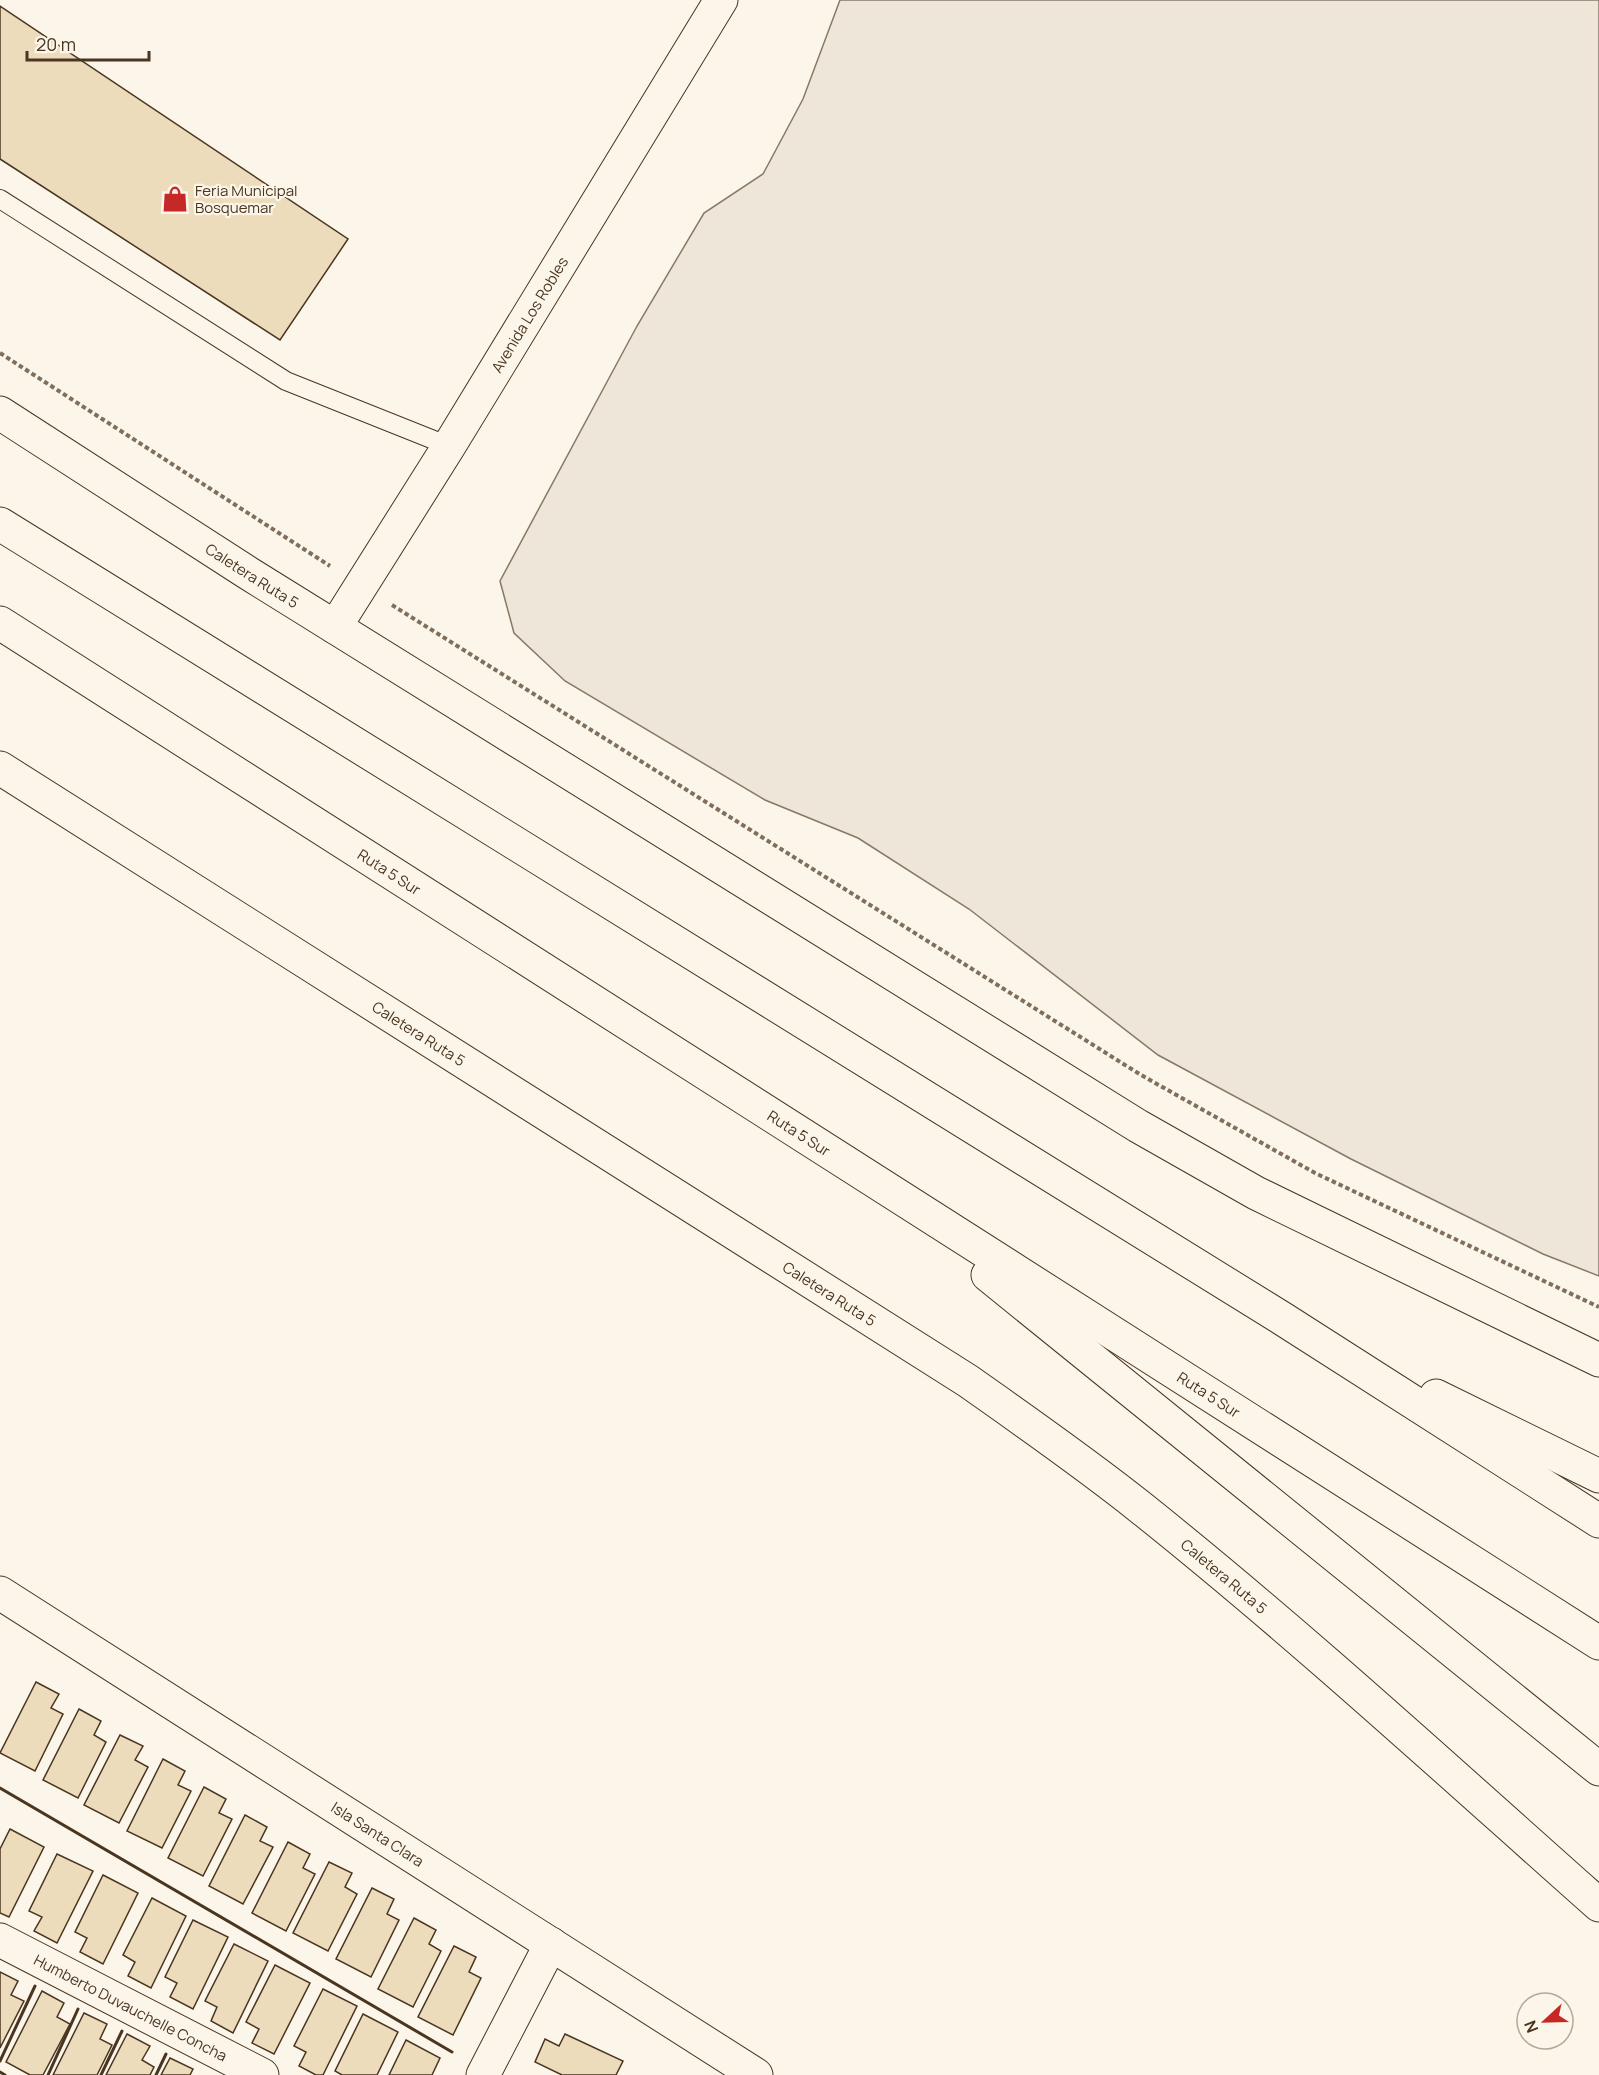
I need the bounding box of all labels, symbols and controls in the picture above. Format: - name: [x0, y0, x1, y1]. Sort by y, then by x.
- scale bar: [27, 24, 148, 62]
- text: 20 m: [36, 32, 76, 56]
- place label: Feria Municipal Bosquemar: [195, 180, 298, 218]
- shop icon: Feria Municipal Bosquemar: [160, 184, 190, 214]
- street label: Avenida Los Robles: [486, 252, 573, 376]
- street label: Caletera Ruta 5: [202, 538, 303, 613]
- street label: Ruta 5 Sur: [354, 844, 426, 900]
- street label: Caletera Ruta 5: [368, 996, 470, 1071]
- street label: Ruta 5 Sur: [764, 1105, 835, 1161]
- street label: Caletera Ruta 5: [779, 1256, 880, 1331]
- street label: Ruta 5 Sur: [1173, 1366, 1245, 1422]
- street label: Caletera Ruta 5: [1177, 1534, 1272, 1618]
- street label: Isla Santa Clara: [327, 1796, 428, 1871]
- street label: Humberto Duvauchelle Concha: [30, 1949, 231, 2066]
- north arrow: [1515, 1991, 1575, 2051]
- text: N: [1519, 2017, 1543, 2036]

